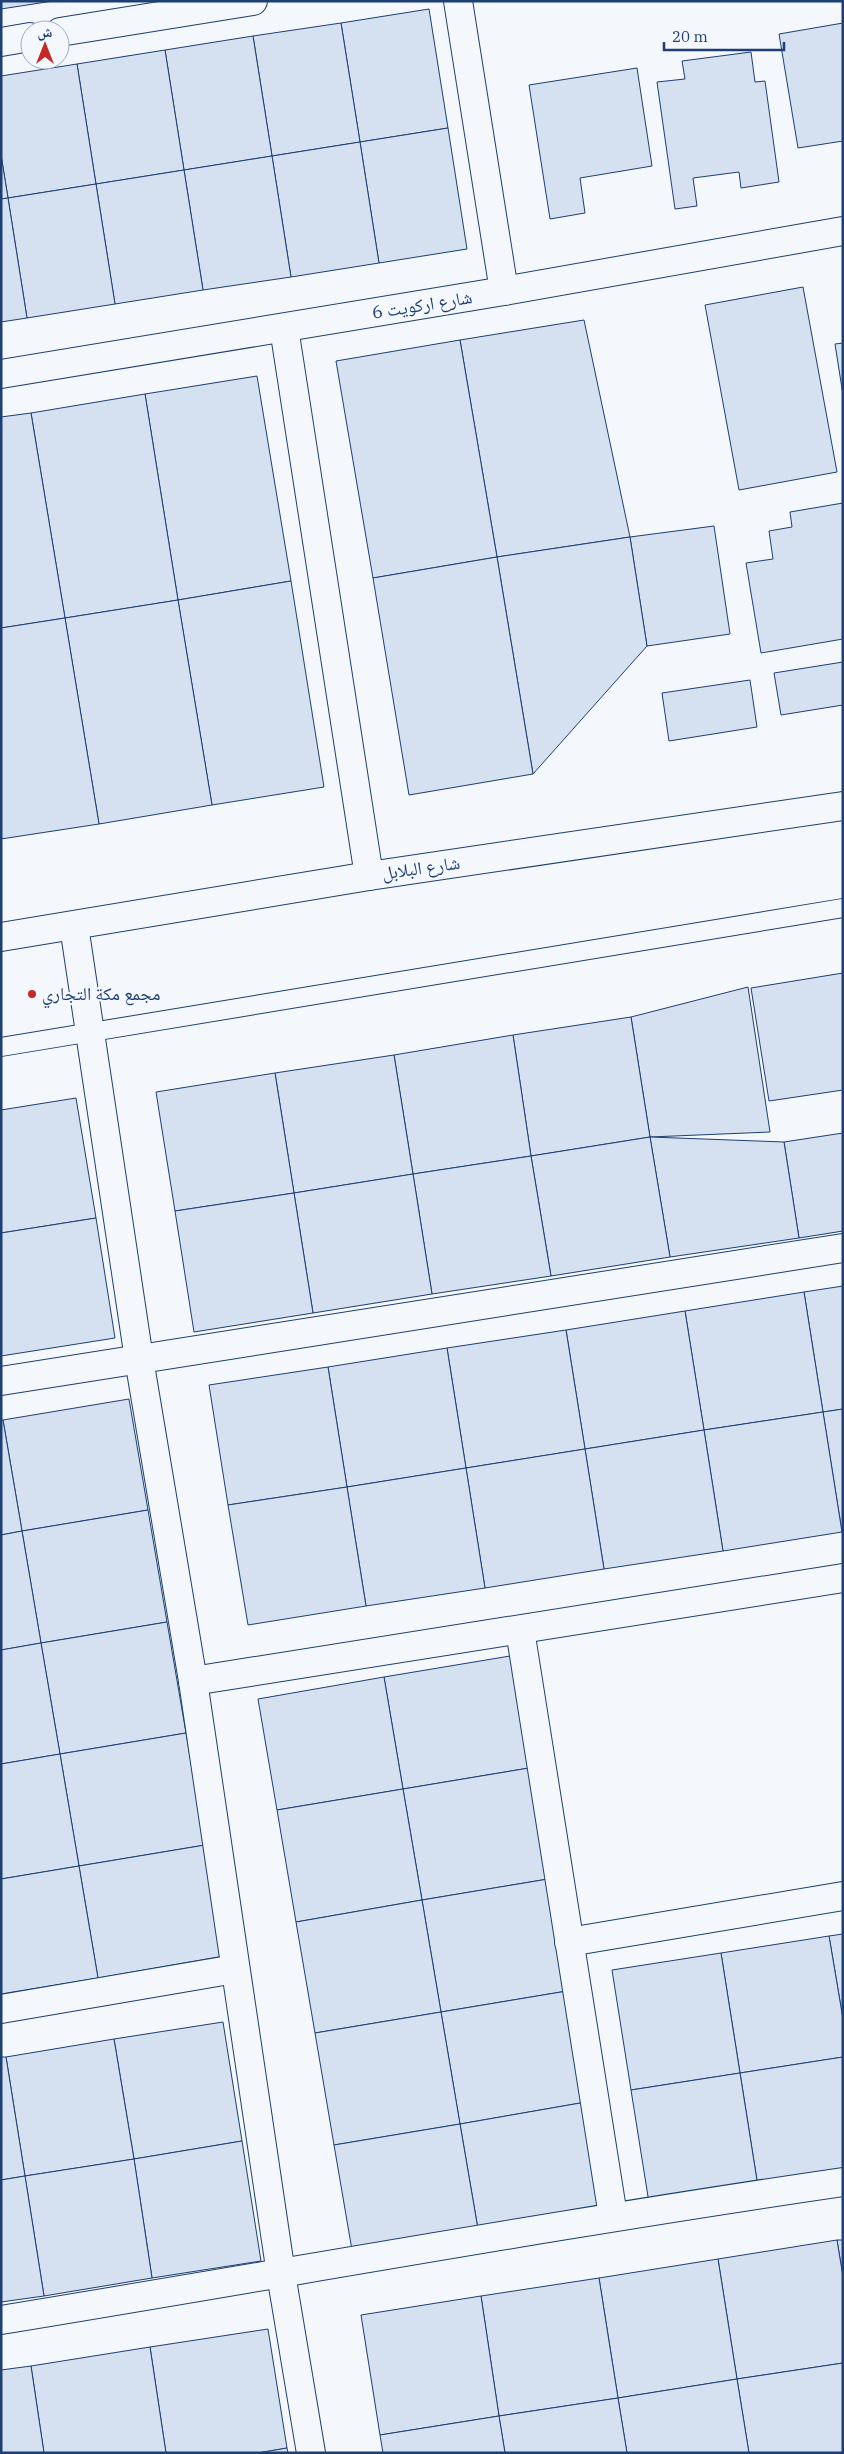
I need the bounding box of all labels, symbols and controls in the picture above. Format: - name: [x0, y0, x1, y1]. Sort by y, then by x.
- north arrow: [20, 20, 70, 70]
- scale bar: [664, 20, 784, 52]
- text: ش: [38, 23, 53, 41]
- text: 20 m: [672, 27, 708, 46]
- street label: شارع اركويت 6: [370, 285, 474, 324]
- street label: شارع البلابل: [381, 851, 461, 884]
- place label: مجمع مكة التجاري: [42, 982, 160, 1009]
- marker: مجمع مكة التجاري: [26, 988, 38, 1000]

